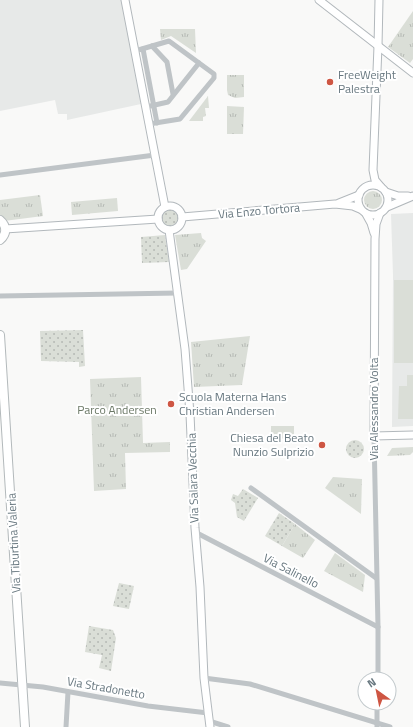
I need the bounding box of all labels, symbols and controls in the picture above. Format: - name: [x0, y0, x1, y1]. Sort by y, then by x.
- place label: FreeWeight Palestra: [338, 65, 397, 98]
- marker: FreeWeight Palestra: [325, 77, 335, 87]
- street label: Via Enzo Tortora: [217, 197, 301, 224]
- street label: Via Alessandro Volta: [364, 357, 383, 461]
- place label: Scuola Materna Hans Christian Andersen: [179, 387, 287, 420]
- marker: Scuola Materna Hans Christian Andersen: [166, 399, 176, 409]
- park label: Parco Andersen: [77, 400, 157, 419]
- place label: Chiesa del Beato Nunzio Sulprizio: [230, 428, 314, 461]
- street label: Via Salara Vecchia: [181, 432, 204, 524]
- marker: Chiesa del Beato Nunzio Sulprizio: [317, 440, 327, 450]
- street label: Via Tiburtina Valeria: [1, 492, 26, 594]
- street label: Via Salinello: [260, 548, 323, 593]
- street label: Via Stradonetto: [66, 671, 147, 704]
- north arrow: [357, 671, 397, 711]
- text: N: [364, 674, 379, 691]

